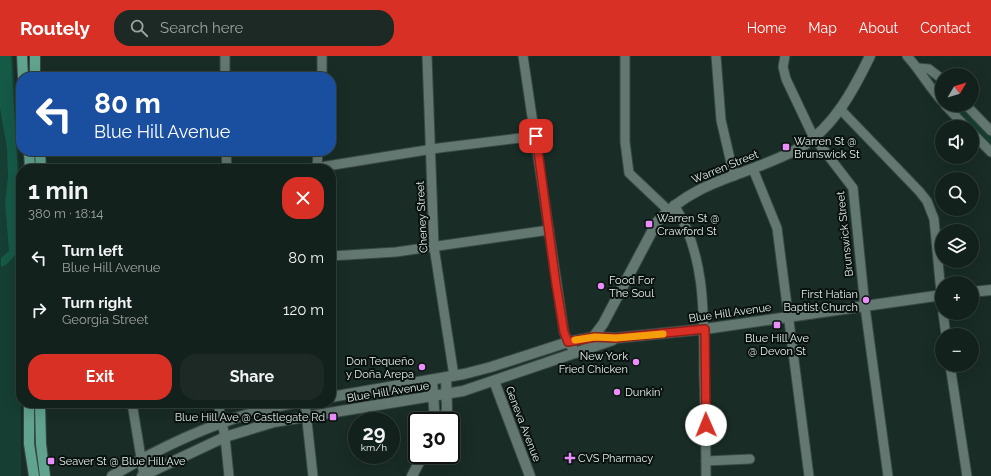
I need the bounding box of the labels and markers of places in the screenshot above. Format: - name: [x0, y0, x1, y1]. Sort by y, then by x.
- pin: [519, 119, 553, 153]
- place label: Warren St @ Brunswick St: [794, 135, 860, 161]
- marker: Warren St @ Brunswick St: [781, 142, 791, 152]
- place label: Warren St @ Crawford St: [657, 212, 719, 238]
- marker: Warren St @ Crawford St: [644, 219, 654, 229]
- place label: Food For The Soul: [609, 274, 655, 300]
- marker: Food For The Soul: [596, 281, 606, 291]
- place label: First Hatian Baptist Church: [783, 288, 858, 314]
- marker: First Hatian Baptist Church: [861, 295, 871, 305]
- marker: Blue Hill Ave @ Devon St: [772, 320, 782, 330]
- place label: Blue Hill Ave @ Devon St: [745, 332, 810, 358]
- place label: New York Fried Chicken: [559, 350, 628, 376]
- place label: Don Tequeño y Doña Arepa: [346, 355, 414, 381]
- marker: New York Fried Chicken: [631, 357, 641, 367]
- marker: Don Tequeño y Doña Arepa: [417, 362, 427, 372]
- place label: Dunkin': [625, 386, 663, 399]
- marker: Dunkin': [612, 387, 622, 397]
- place label: Blue Hill Ave @ Castlegate Rd: [175, 411, 325, 424]
- marker: Blue Hill Ave @ Castlegate Rd: [328, 412, 338, 422]
- place label: CVS Pharmacy: [578, 452, 653, 465]
- marker: CVS Pharmacy: [565, 453, 575, 463]
- place label: Seaver St @ Blue Hill Ave: [59, 455, 186, 468]
- marker: Seaver St @ Blue Hill Ave: [46, 456, 56, 466]

